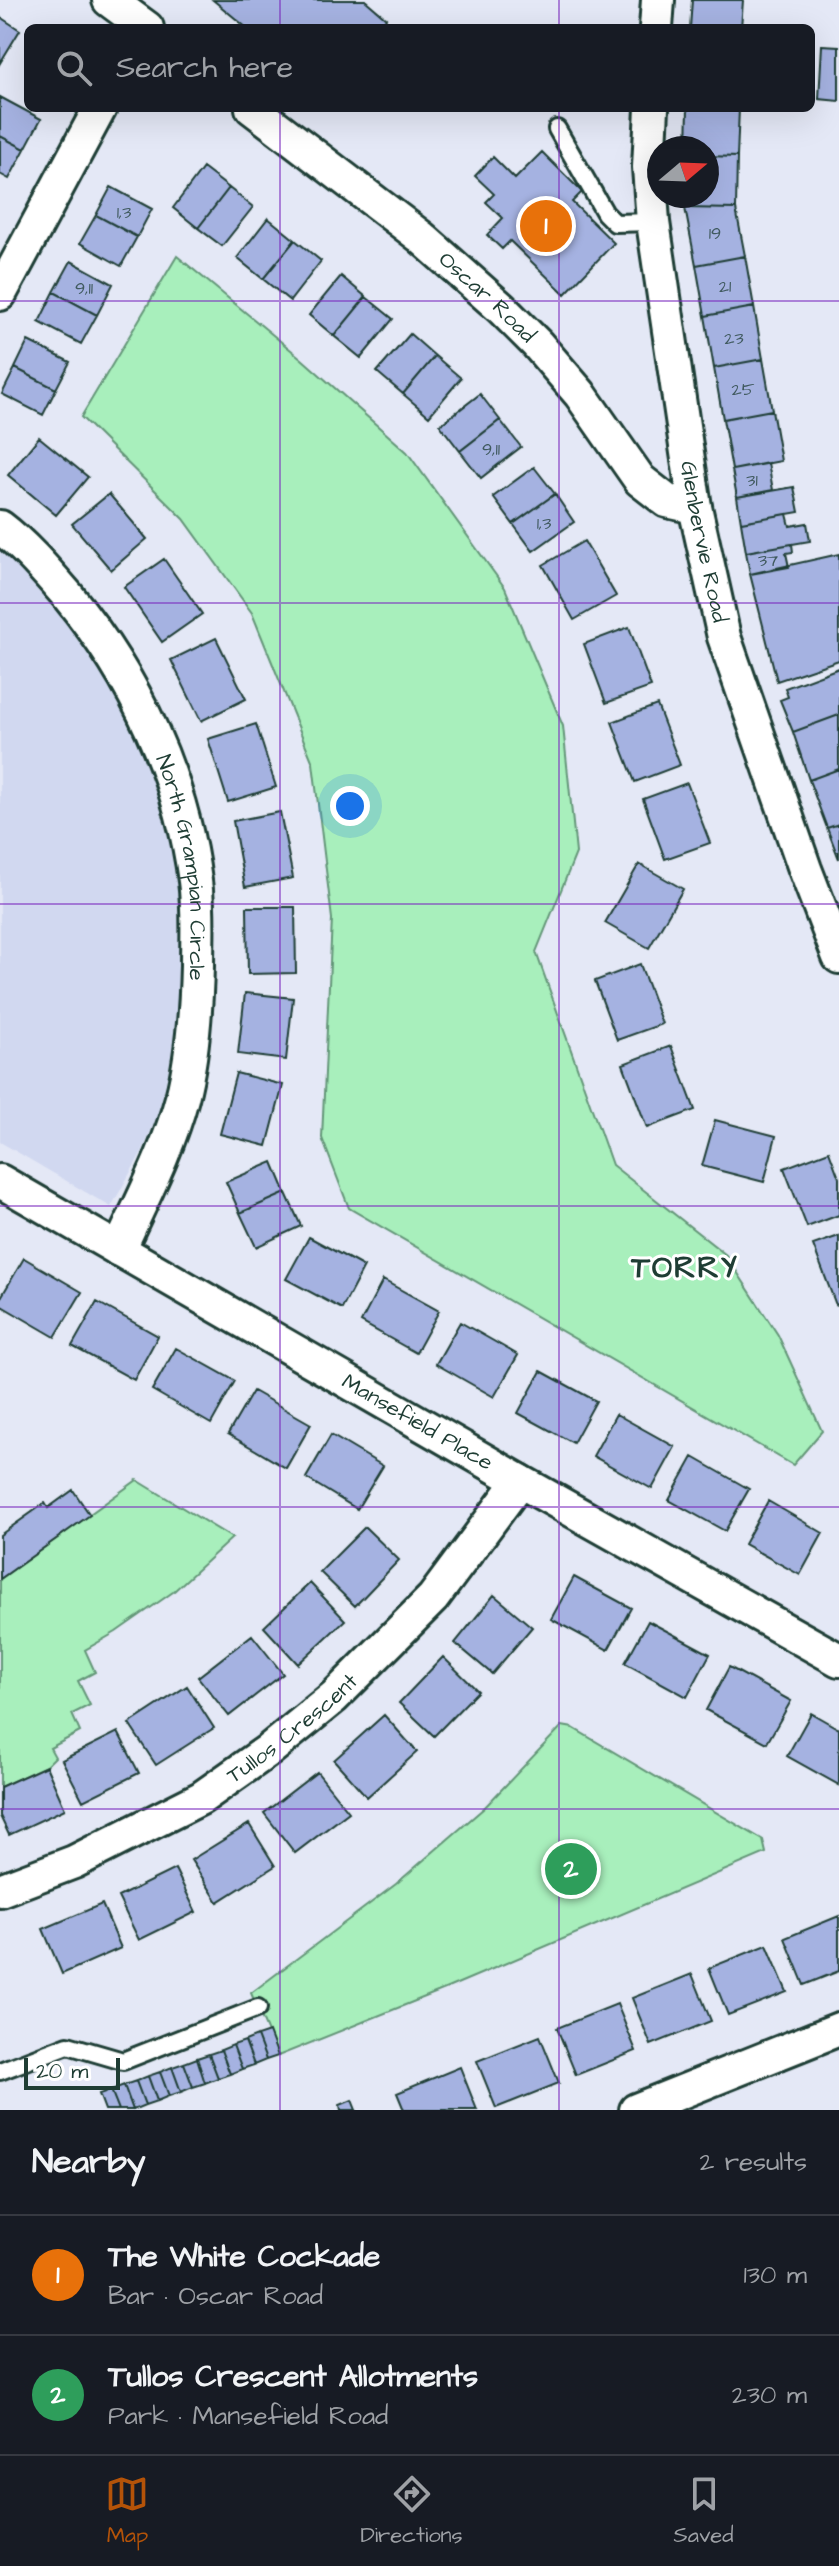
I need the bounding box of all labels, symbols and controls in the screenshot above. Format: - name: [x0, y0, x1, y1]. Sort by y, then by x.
- search box: [24, 24, 815, 112]
- icon: search: [52, 46, 96, 90]
- text: Search here: [116, 47, 293, 89]
- north arrow: [647, 136, 719, 208]
- pin: 1: [520, 196, 572, 256]
- house number: 1,3: [117, 200, 131, 225]
- house number: 19: [709, 221, 721, 246]
- street label: Oscar Road: [432, 244, 543, 350]
- house number: 21: [719, 274, 731, 299]
- house number: 9,11: [75, 276, 93, 301]
- house number: 23: [724, 326, 744, 351]
- house number: 25: [731, 377, 755, 402]
- house number: 9,11: [482, 437, 500, 462]
- street label: Glenbervie Road: [673, 459, 736, 625]
- house number: 31: [746, 468, 758, 493]
- house number: 1,3: [537, 511, 551, 536]
- house number: 37: [758, 548, 778, 573]
- street label: North Grampian Circle: [148, 750, 213, 981]
- your location: [330, 786, 370, 826]
- district label: TORRY: [630, 1247, 739, 1289]
- street label: Mansefield Place: [336, 1366, 499, 1478]
- street label: Tullos Crescent: [220, 1666, 365, 1791]
- pin: 2: [545, 1839, 597, 1899]
- scale bar: [24, 2054, 120, 2090]
- text: 20 m: [36, 2056, 88, 2087]
- text: Nearby: [32, 2138, 146, 2186]
- text: 2 results: [699, 2144, 807, 2180]
- text: The White Cockade: [108, 2236, 380, 2278]
- text: 1: [56, 2257, 60, 2293]
- text: 130 m: [743, 2257, 807, 2293]
- text: Bar · Oscar Road: [108, 2278, 323, 2314]
- text: Tullos Crescent Allotments: [108, 2356, 478, 2398]
- text: 2: [51, 2377, 65, 2413]
- text: 230 m: [732, 2377, 807, 2413]
- text: Park · Mansefield Road: [108, 2398, 388, 2434]
- tab: Map: [105, 2472, 149, 2551]
- tab: Directions: [360, 2472, 463, 2551]
- tab: Saved: [674, 2472, 734, 2551]

